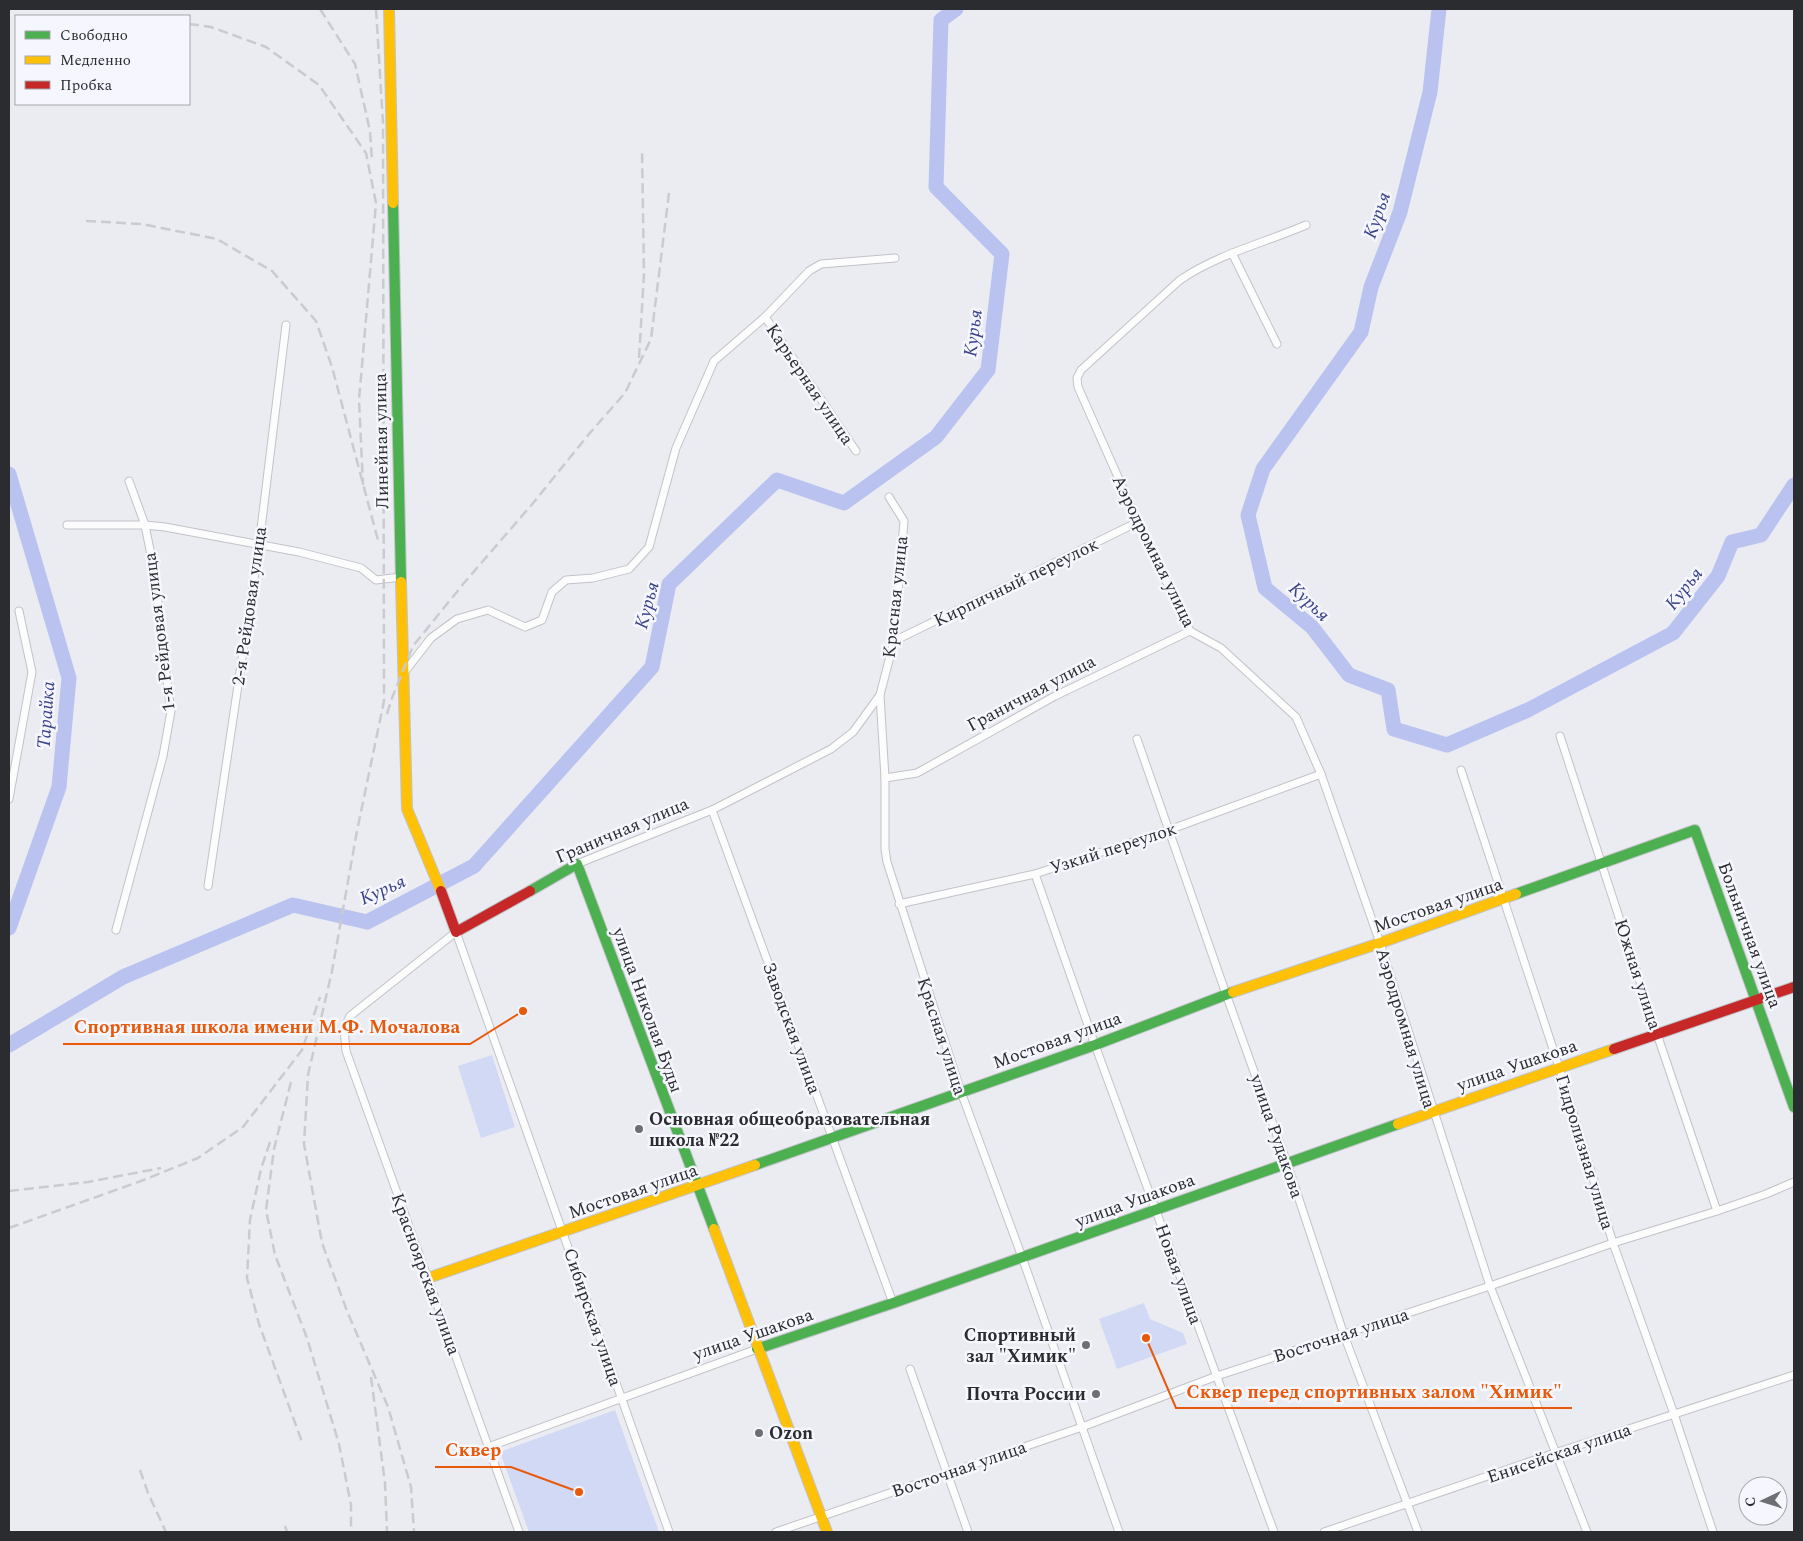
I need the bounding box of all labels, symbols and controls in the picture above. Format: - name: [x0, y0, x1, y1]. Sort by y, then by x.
- legend: [15, 15, 190, 105]
- text: Свободно: [60, 24, 128, 47]
- text: Медленно: [60, 49, 131, 72]
- text: Пробка: [60, 74, 113, 97]
- water label: Курья: [1356, 188, 1399, 243]
- water label: Курья: [956, 308, 991, 359]
- street label: Карьерная улица: [759, 318, 860, 451]
- street label: Линейная улица: [367, 373, 396, 509]
- street label: Аэродромная улица: [1105, 470, 1202, 632]
- street label: 2-я Рейдовая улица: [225, 525, 274, 687]
- street label: Кирпичный переулок: [929, 531, 1103, 634]
- street label: Красная улица: [876, 534, 915, 660]
- street label: 1-я Рейдовая улица: [136, 551, 183, 713]
- water label: Курья: [1658, 561, 1710, 617]
- water label: Курья: [1282, 575, 1336, 629]
- water label: Курья: [627, 579, 668, 632]
- street label: Граничная улица: [962, 648, 1101, 739]
- water label: Тарайка: [30, 680, 63, 750]
- street label: Граничная улица: [551, 790, 693, 871]
- street label: Узкий переулок: [1046, 815, 1180, 882]
- street label: Больничная улица: [1711, 858, 1789, 1012]
- water label: Курья: [355, 867, 410, 913]
- street label: Мостовая улица: [1370, 871, 1507, 940]
- street label: Южная улица: [1607, 915, 1668, 1033]
- street label: улица Николая Буды: [605, 923, 690, 1097]
- street label: Аэродромная улица: [1368, 944, 1443, 1112]
- street label: Заводская улица: [755, 958, 828, 1098]
- street label: Красная улица: [910, 974, 973, 1099]
- street label: Мостовая улица: [989, 1005, 1126, 1076]
- callout: Спортивная школа имени М.Ф. Мочалова: [63, 1010, 470, 1044]
- text: Спортивная школа имени М.Ф. Мочалова: [74, 1013, 461, 1042]
- street label: улица Ушакова: [1452, 1032, 1581, 1099]
- street label: улица Рудакова: [1242, 1069, 1310, 1202]
- street label: Гидролизная улица: [1548, 1071, 1621, 1233]
- place label: Основная общеобразовательная школа №22: [649, 1106, 931, 1154]
- marker: Основная общеобразовательная школа №22: [633, 1123, 645, 1135]
- street label: Мостовая улица: [565, 1157, 702, 1226]
- street label: улица Ушакова: [1071, 1166, 1199, 1235]
- street label: Красноярская улица: [384, 1189, 467, 1359]
- street label: Новая улица: [1148, 1220, 1209, 1328]
- street label: Сибирская улица: [556, 1244, 629, 1390]
- street label: улица Ушакова: [688, 1301, 817, 1368]
- street label: Восточная улица: [1270, 1301, 1413, 1370]
- place label: Спортивный зал "Химик": [964, 1322, 1076, 1370]
- marker: Спортивный зал "Химик": [1080, 1339, 1092, 1351]
- callout: Сквер перед спортивных залом "Химик": [1176, 1374, 1572, 1408]
- text: Сквер перед спортивных залом "Химик": [1186, 1378, 1562, 1407]
- place label: Почта России: [966, 1381, 1086, 1408]
- marker: Почта России: [1090, 1388, 1102, 1400]
- street label: Енисейская улица: [1483, 1416, 1635, 1491]
- place label: Ozon: [769, 1420, 813, 1447]
- marker: Ozon: [753, 1427, 765, 1439]
- callout: Сквер: [435, 1433, 511, 1467]
- street label: Восточная улица: [888, 1434, 1030, 1505]
- text: Сквер: [445, 1436, 501, 1465]
- north arrow: [1738, 1476, 1788, 1526]
- text: С: [1740, 1496, 1761, 1508]

